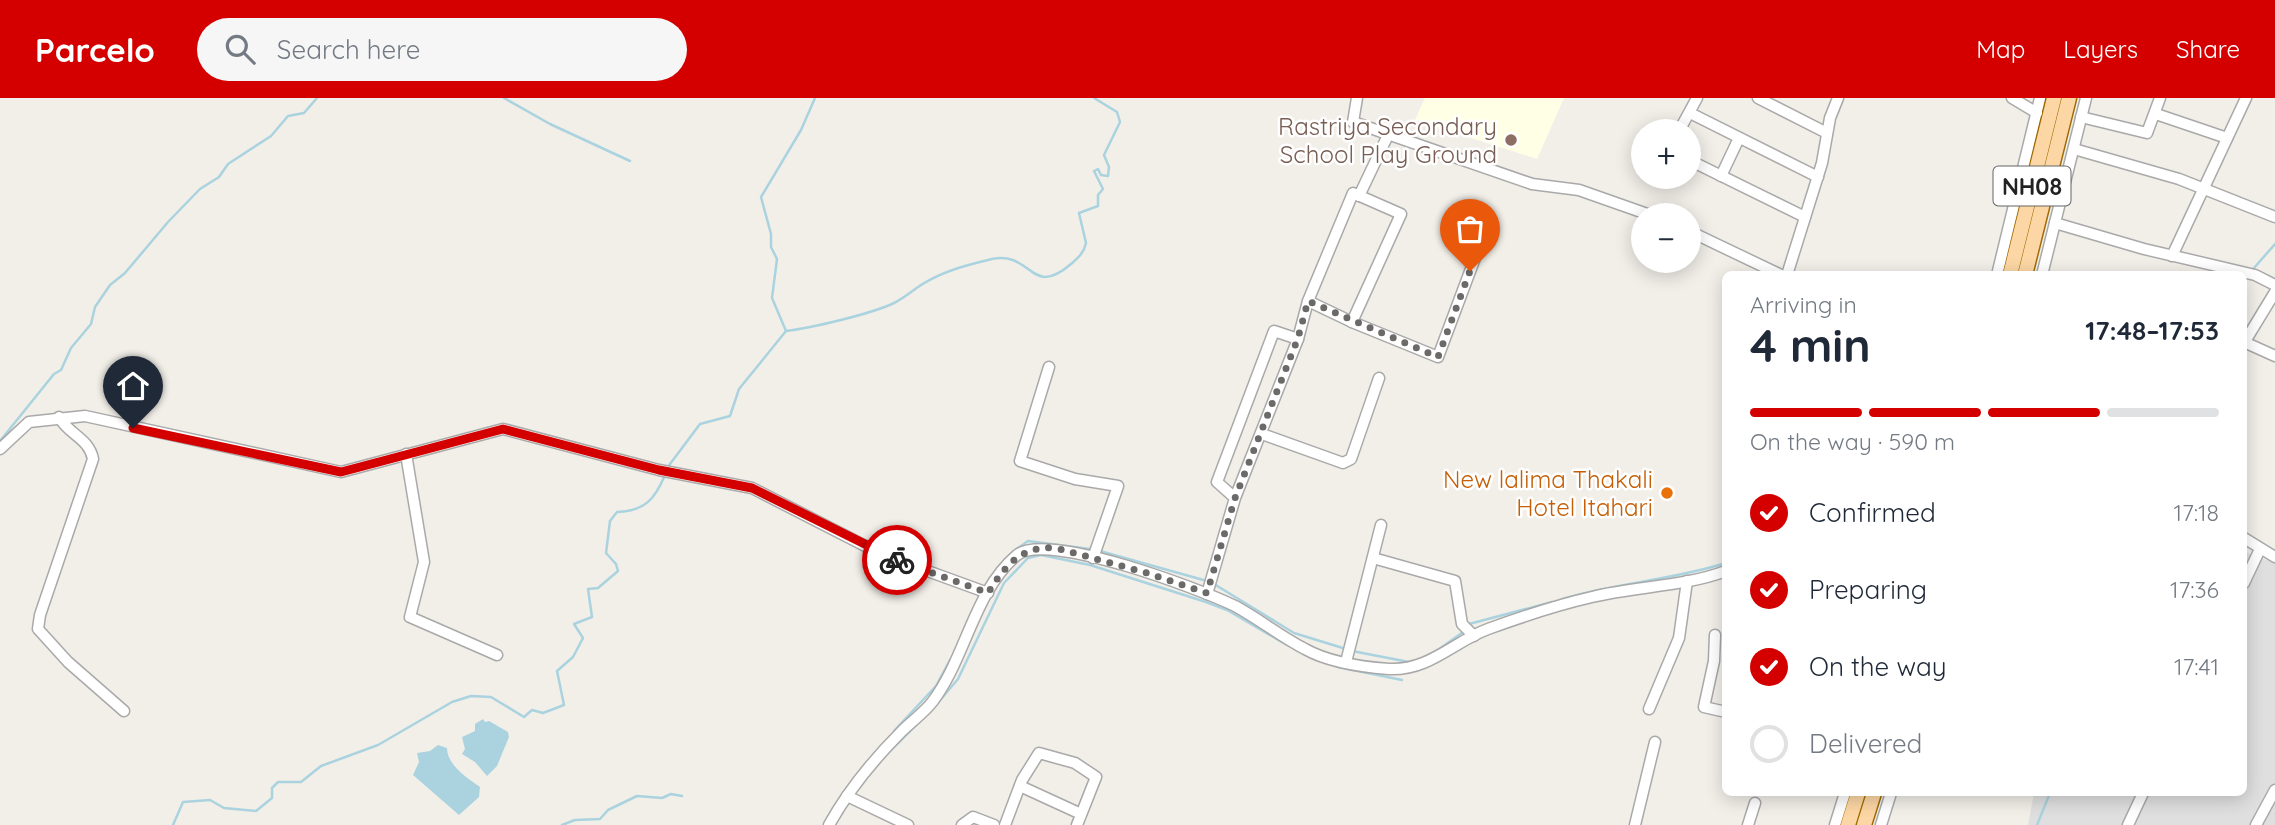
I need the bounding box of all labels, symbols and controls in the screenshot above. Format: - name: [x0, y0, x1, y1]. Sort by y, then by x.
- search box: [197, 18, 687, 81]
- text: Parcelo: [35, 29, 155, 70]
- icon: search: [221, 30, 259, 68]
- text: Search here: [277, 33, 420, 66]
- text: Map: [1976, 34, 2025, 64]
- text: Layers: [2063, 34, 2138, 64]
- text: Share: [2176, 34, 2240, 64]
- place label: Rastriya Secondary School Play Ground: [1278, 111, 1497, 169]
- map controls: [1631, 119, 1701, 273]
- button: +: [1631, 119, 1701, 189]
- marker: Rastriya Secondary School Play Ground: [1503, 132, 1519, 148]
- road number: NH08: [1994, 166, 2070, 206]
- pin: [1440, 199, 1500, 271]
- button: −: [1631, 203, 1701, 273]
- icon: bag: [1451, 210, 1489, 248]
- text: Arriving in: [1750, 290, 1857, 319]
- text: 17:48–17:53: [2085, 314, 2219, 347]
- text: 4 min: [1750, 316, 1871, 374]
- pin: [103, 356, 163, 428]
- icon: home: [114, 367, 152, 405]
- text: On the way · 590 m: [1750, 427, 1955, 456]
- place label: New lalima Thakali Hotel Itahari: [1443, 464, 1653, 522]
- marker: New lalima Thakali Hotel Itahari: [1659, 485, 1675, 501]
- icon: check: [1750, 494, 1788, 532]
- text: Confirmed: [1809, 496, 1936, 529]
- text: 17:18: [2173, 498, 2219, 527]
- courier: [862, 525, 932, 595]
- icon: bike: [878, 541, 916, 579]
- icon: check: [1750, 571, 1788, 609]
- text: Preparing: [1809, 573, 1927, 606]
- text: 17:36: [2170, 575, 2219, 604]
- icon: check: [1750, 648, 1788, 686]
- text: On the way: [1809, 650, 1947, 683]
- text: 17:41: [2174, 652, 2219, 681]
- text: Delivered: [1809, 727, 1922, 760]

